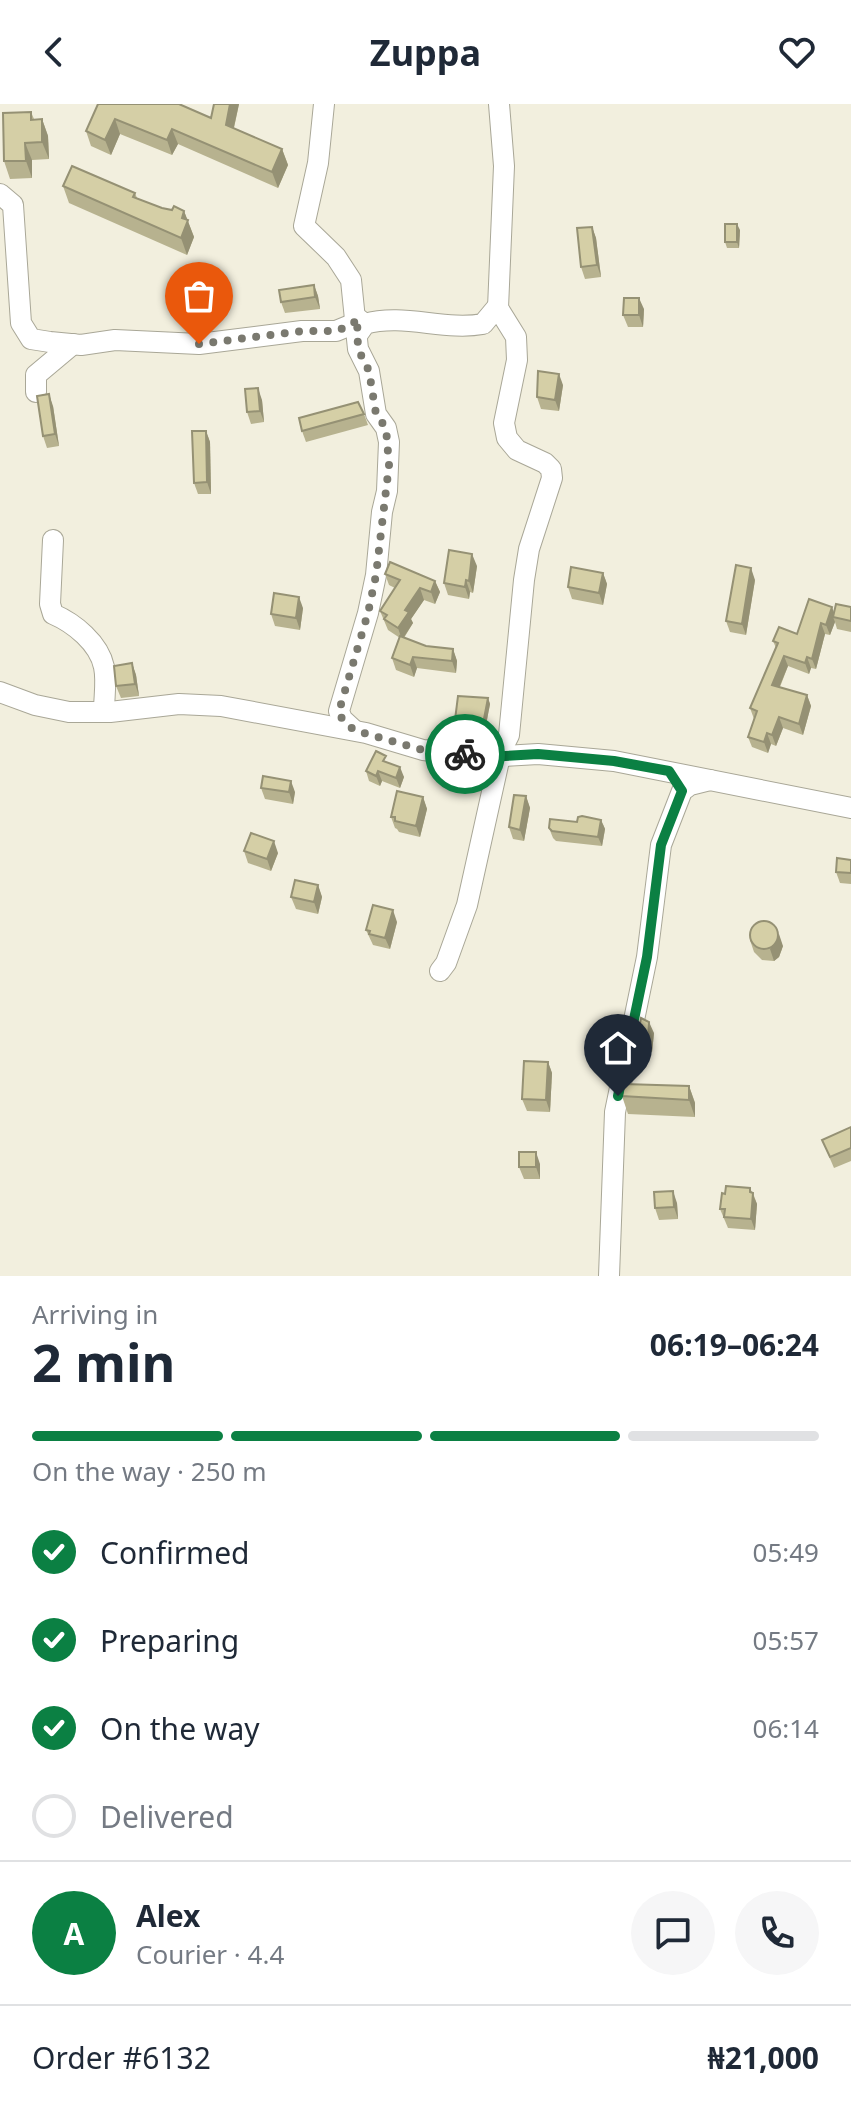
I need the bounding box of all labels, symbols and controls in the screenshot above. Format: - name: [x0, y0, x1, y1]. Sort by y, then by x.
- text: Zuppa: [370, 28, 481, 77]
- icon: back: [32, 30, 76, 74]
- icon: heart: [775, 30, 819, 74]
- pin: [165, 262, 233, 344]
- icon: bag: [177, 274, 221, 318]
- courier: [425, 714, 505, 794]
- icon: bike: [443, 732, 487, 776]
- pin: [584, 1014, 652, 1096]
- icon: home: [596, 1026, 640, 1070]
- text: Arriving in: [32, 1296, 158, 1332]
- text: 06:19–06:24: [650, 1324, 819, 1365]
- text: 2 min: [32, 1326, 175, 1397]
- text: On the way · 250 m: [32, 1453, 266, 1489]
- icon: check: [32, 1530, 76, 1574]
- text: Confirmed: [100, 1532, 250, 1573]
- text: 05:49: [753, 1534, 819, 1570]
- icon: check: [32, 1618, 76, 1662]
- text: Preparing: [100, 1620, 239, 1661]
- text: 05:57: [753, 1622, 819, 1658]
- icon: check: [32, 1706, 76, 1750]
- text: On the way: [100, 1708, 260, 1749]
- text: 06:14: [753, 1710, 819, 1746]
- text: Delivered: [100, 1796, 234, 1837]
- button: chat: [631, 1891, 715, 1975]
- button: phone: [735, 1891, 819, 1975]
- text: Alex: [136, 1895, 200, 1936]
- text: A: [64, 1913, 84, 1954]
- text: Courier · 4.4: [136, 1936, 284, 1972]
- text: Order #6132: [32, 2037, 211, 2078]
- text: ₦21,000: [707, 2037, 819, 2078]

